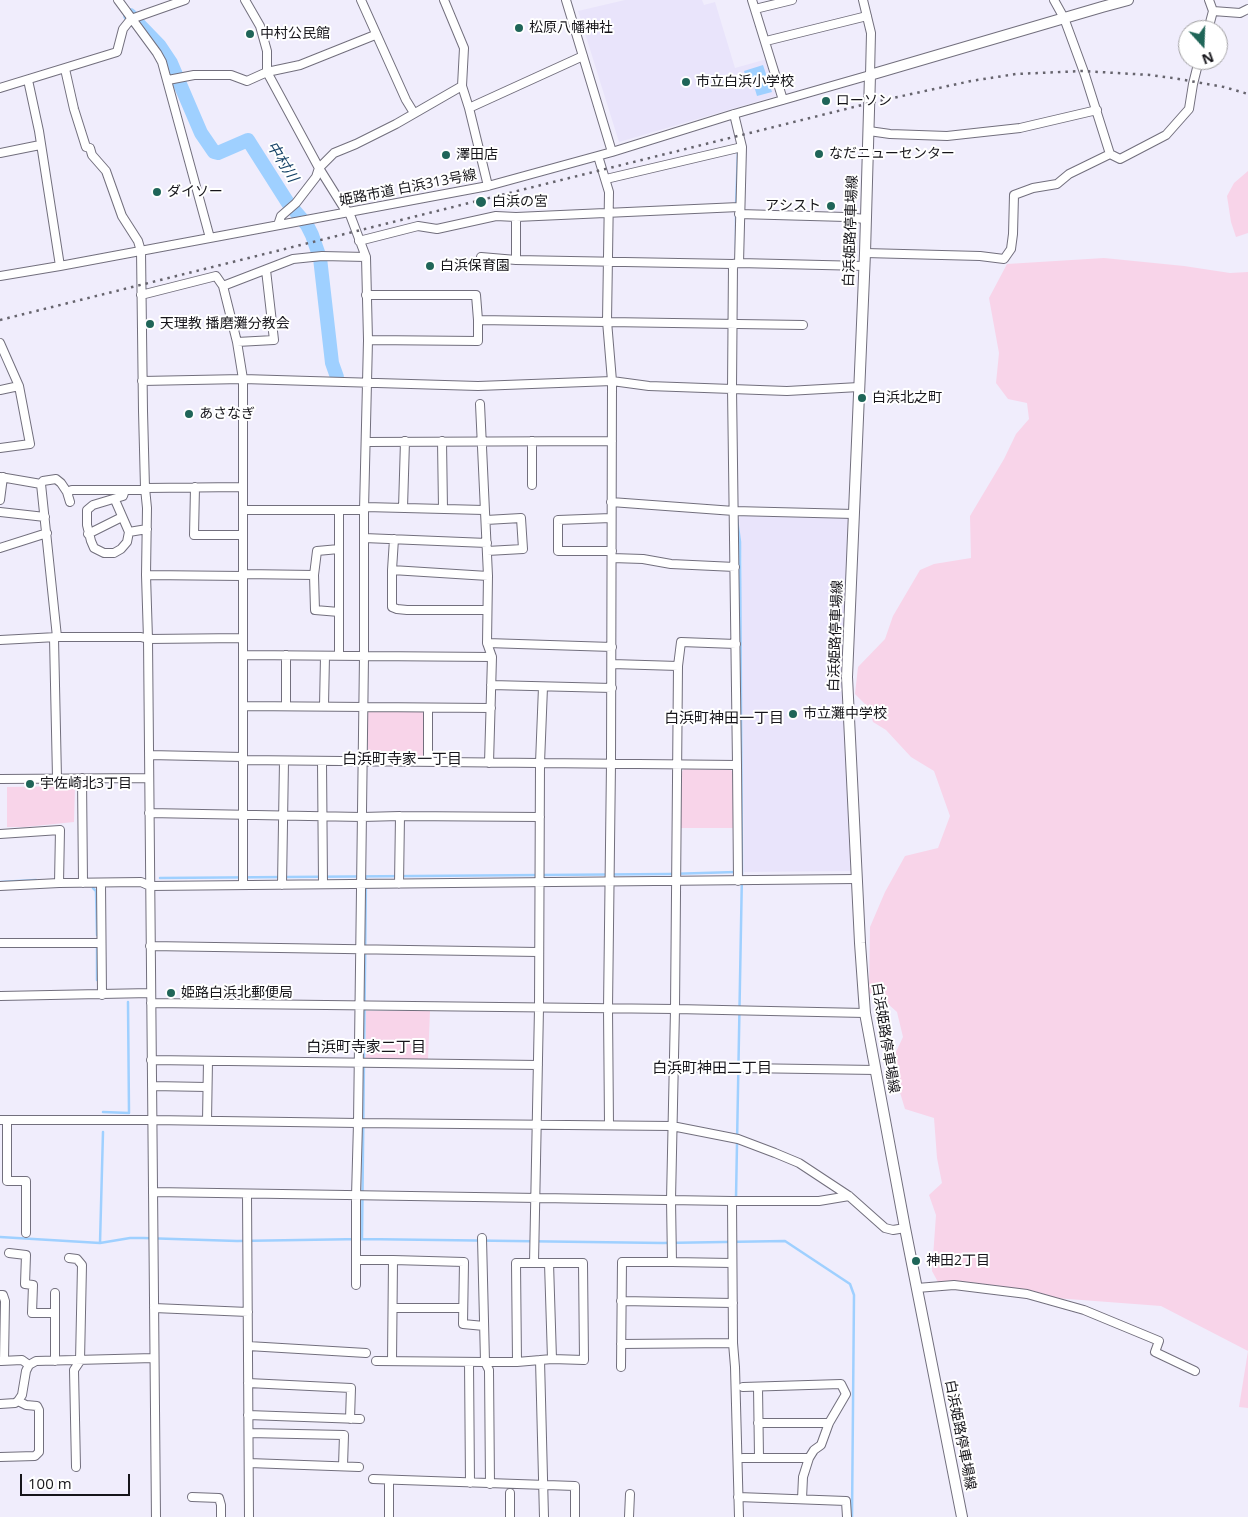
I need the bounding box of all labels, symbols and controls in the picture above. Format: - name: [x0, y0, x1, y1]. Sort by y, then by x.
- place label: 松原八幡神社: [529, 20, 613, 36]
- north arrow: [1178, 20, 1228, 70]
- marker: 松原八幡神社: [513, 22, 525, 34]
- place label: 中村公民館: [260, 26, 330, 42]
- marker: 中村公民館: [244, 28, 256, 40]
- text: N: [1199, 48, 1217, 69]
- place label: 市立白浜小学校: [696, 74, 794, 90]
- marker: 市立白浜小学校: [680, 76, 692, 88]
- place label: ローソン: [836, 93, 892, 109]
- marker: ローソン: [820, 95, 832, 107]
- water label: 中村川: [262, 138, 302, 186]
- place label: なだニューセンター: [829, 146, 955, 162]
- place label: 澤田店: [456, 147, 498, 163]
- marker: なだニューセンター: [813, 148, 825, 160]
- marker: 澤田店: [440, 149, 452, 161]
- street label: 姫路市道 白浜313号線: [338, 166, 478, 210]
- street label: 白浜姫路停車場線: [841, 175, 861, 287]
- place label: ダイソー: [167, 184, 223, 200]
- marker: ダイソー: [151, 186, 163, 198]
- place label: 白浜の宮: [492, 194, 548, 210]
- marker: 白浜の宮: [474, 195, 488, 209]
- place label: アシスト: [765, 198, 821, 214]
- marker: アシスト: [825, 200, 837, 212]
- place label: 白浜保育園: [440, 258, 510, 274]
- marker: 白浜保育園: [424, 260, 436, 272]
- place label: 天理教 播磨灘分教会: [160, 316, 290, 332]
- marker: 天理教 播磨灘分教会: [144, 318, 156, 330]
- place label: 白浜北之町: [872, 390, 942, 406]
- marker: 白浜北之町: [856, 392, 868, 404]
- place label: あさなぎ: [199, 406, 255, 422]
- marker: あさなぎ: [183, 408, 195, 420]
- street label: 白浜姫路停車場線: [826, 580, 846, 692]
- place label: 市立灘中学校: [803, 706, 887, 722]
- marker: 市立灘中学校: [787, 708, 799, 720]
- district label: 白浜町神田一丁目: [664, 710, 784, 728]
- district label: 白浜町寺家一丁目: [342, 751, 462, 769]
- place label: 宇佐崎北3丁目: [40, 776, 132, 792]
- marker: 宇佐崎北3丁目: [24, 778, 36, 790]
- street label: 白浜姫路停車場線: [868, 981, 902, 1095]
- place label: 姫路白浜北郵便局: [181, 985, 293, 1001]
- marker: 姫路白浜北郵便局: [165, 987, 177, 999]
- district label: 白浜町寺家二丁目: [306, 1039, 426, 1057]
- district label: 白浜町神田二丁目: [652, 1060, 772, 1078]
- place label: 神田2丁目: [926, 1253, 990, 1269]
- marker: 神田2丁目: [910, 1255, 922, 1267]
- street label: 白浜姫路停車場線: [941, 1378, 979, 1492]
- scale bar: [22, 1464, 132, 1496]
- text: 100 m: [28, 1473, 72, 1493]

